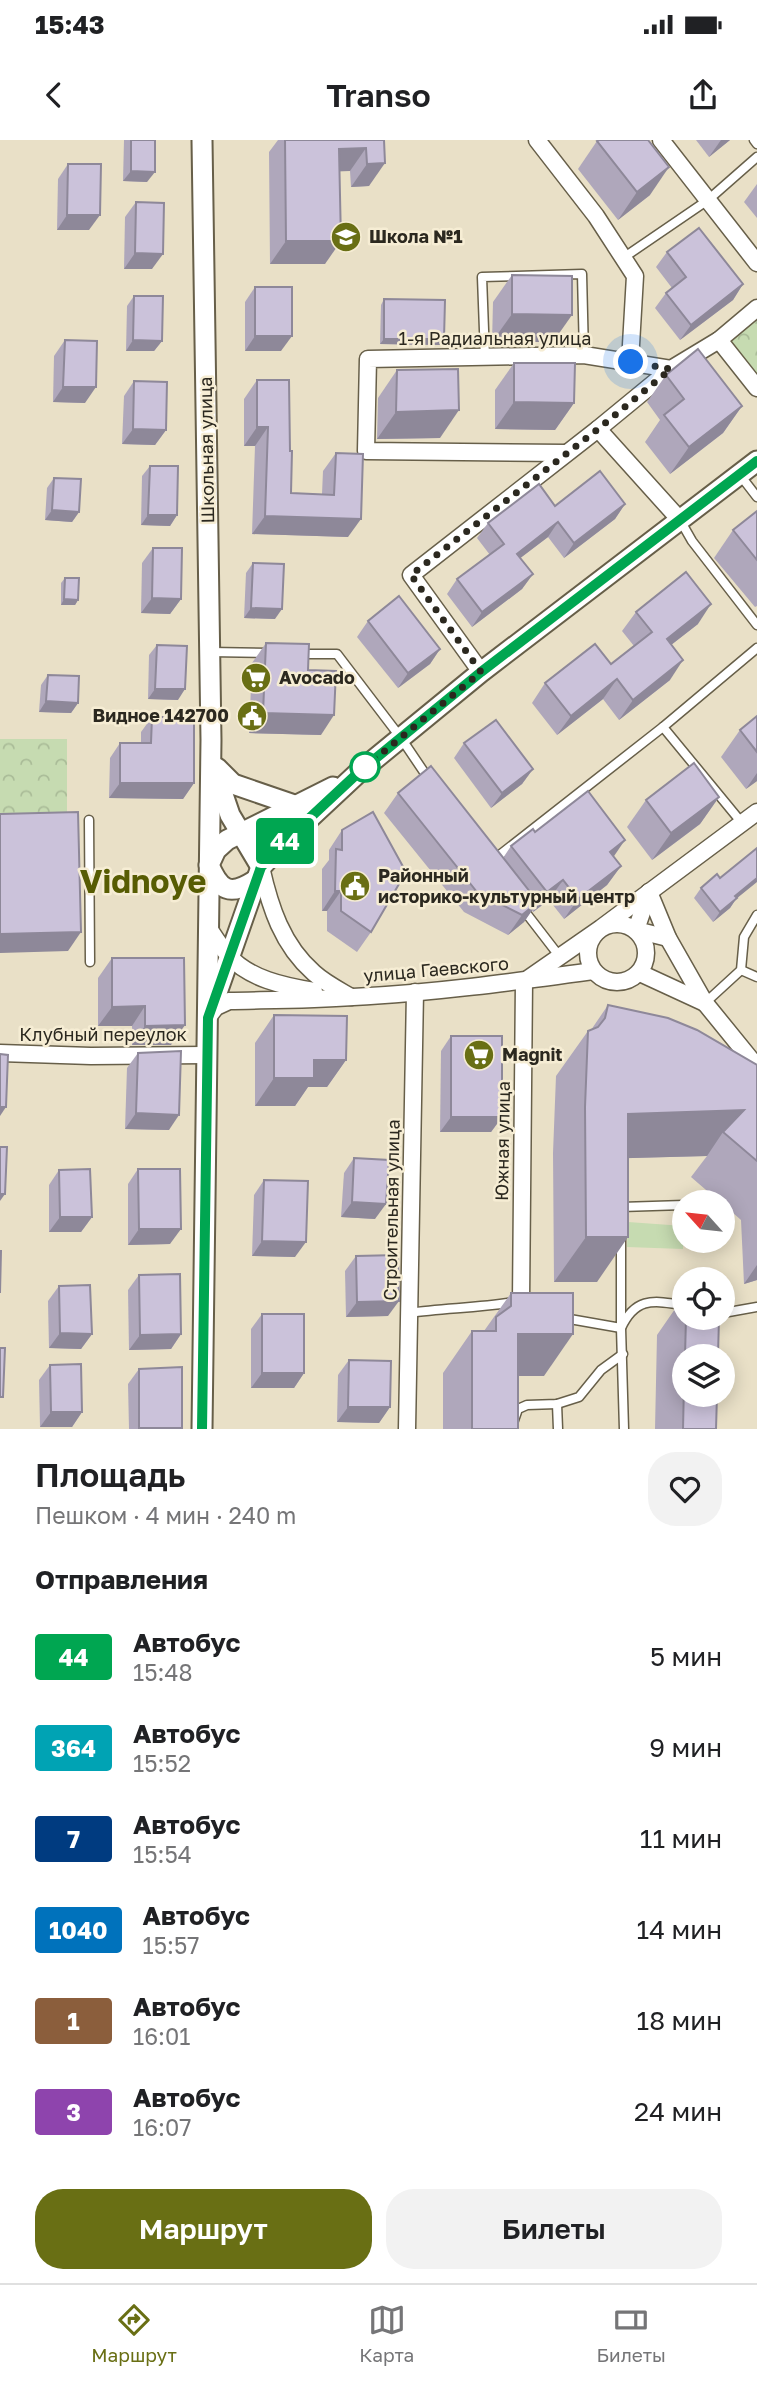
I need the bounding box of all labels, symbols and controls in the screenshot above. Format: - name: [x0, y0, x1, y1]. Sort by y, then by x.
- text: 15:43: [35, 9, 105, 40]
- icon: back: [35, 76, 73, 114]
- text: Transo: [326, 76, 431, 114]
- icon: share: [684, 76, 722, 114]
- school or university icon: Школа №1: [329, 220, 363, 254]
- place label: Школа №1: [369, 225, 463, 247]
- street label: 1-я Радиальная улица: [399, 327, 591, 349]
- your location: [613, 344, 648, 379]
- street label: Школьная улица: [194, 376, 218, 524]
- supermarket icon: Avocado: [239, 661, 273, 695]
- place label: Avocado: [279, 666, 355, 688]
- public building icon: Видное 142700: [235, 699, 269, 733]
- place label: Видное 142700: [92, 704, 229, 726]
- unlabelled marker: [350, 752, 380, 782]
- line badge: 44: [254, 818, 316, 864]
- text: 44: [270, 826, 300, 855]
- district label: Vidnoye: [80, 862, 206, 900]
- place label: Районный историко-культурный центр: [378, 864, 635, 907]
- public building icon: Районный историко-культурный центр: [338, 869, 372, 903]
- street label: улица Гаевского: [362, 952, 510, 986]
- street label: Клубный переулок: [19, 1023, 187, 1045]
- supermarket icon: Magnit: [462, 1038, 496, 1072]
- place label: Magnit: [502, 1043, 563, 1065]
- street label: Южная улица: [490, 1081, 514, 1201]
- street label: Строительная улица: [378, 1119, 404, 1301]
- north arrow: [672, 1190, 735, 1253]
- map controls: [672, 1190, 735, 1407]
- button: locate: [672, 1267, 735, 1330]
- button: layers: [672, 1344, 735, 1407]
- button: heart: [648, 1452, 722, 1526]
- text: Площадь: [35, 1455, 185, 1494]
- text: Пешком · 4 мин · 240 m: [35, 1501, 296, 1529]
- text: Отправления: [35, 1564, 208, 1595]
- text: Автобус: [133, 1627, 240, 1658]
- text: 5 мин: [650, 1641, 722, 1672]
- text: 44: [59, 1642, 89, 1671]
- text: 15:48: [133, 1658, 192, 1686]
- text: Автобус: [133, 1718, 240, 1749]
- text: 9 мин: [649, 1732, 722, 1763]
- text: 364: [51, 1733, 96, 1762]
- text: 15:52: [133, 1749, 191, 1777]
- text: Автобус: [133, 1809, 240, 1840]
- text: 11 мин: [640, 1823, 722, 1854]
- text: 7: [67, 1824, 80, 1853]
- text: 15:54: [133, 1840, 192, 1868]
- text: Автобус: [143, 1900, 250, 1931]
- text: 14 мин: [637, 1914, 722, 1945]
- text: 1040: [49, 1915, 108, 1944]
- text: 15:57: [143, 1931, 200, 1959]
- text: Автобус: [133, 1991, 240, 2022]
- text: 18 мин: [637, 2005, 722, 2036]
- text: 1: [67, 2006, 80, 2035]
- text: 16:01: [133, 2022, 190, 2050]
- text: Автобус: [133, 2082, 240, 2113]
- text: 24 мин: [634, 2096, 722, 2127]
- text: 3: [66, 2097, 81, 2126]
- text: 16:07: [133, 2113, 191, 2141]
- button: Маршрут: [35, 2189, 372, 2269]
- button: Билеты: [386, 2189, 722, 2269]
- tab: Маршрут: [91, 2301, 177, 2366]
- tab: Карта: [359, 2301, 414, 2366]
- tab: Билеты: [596, 2301, 666, 2366]

